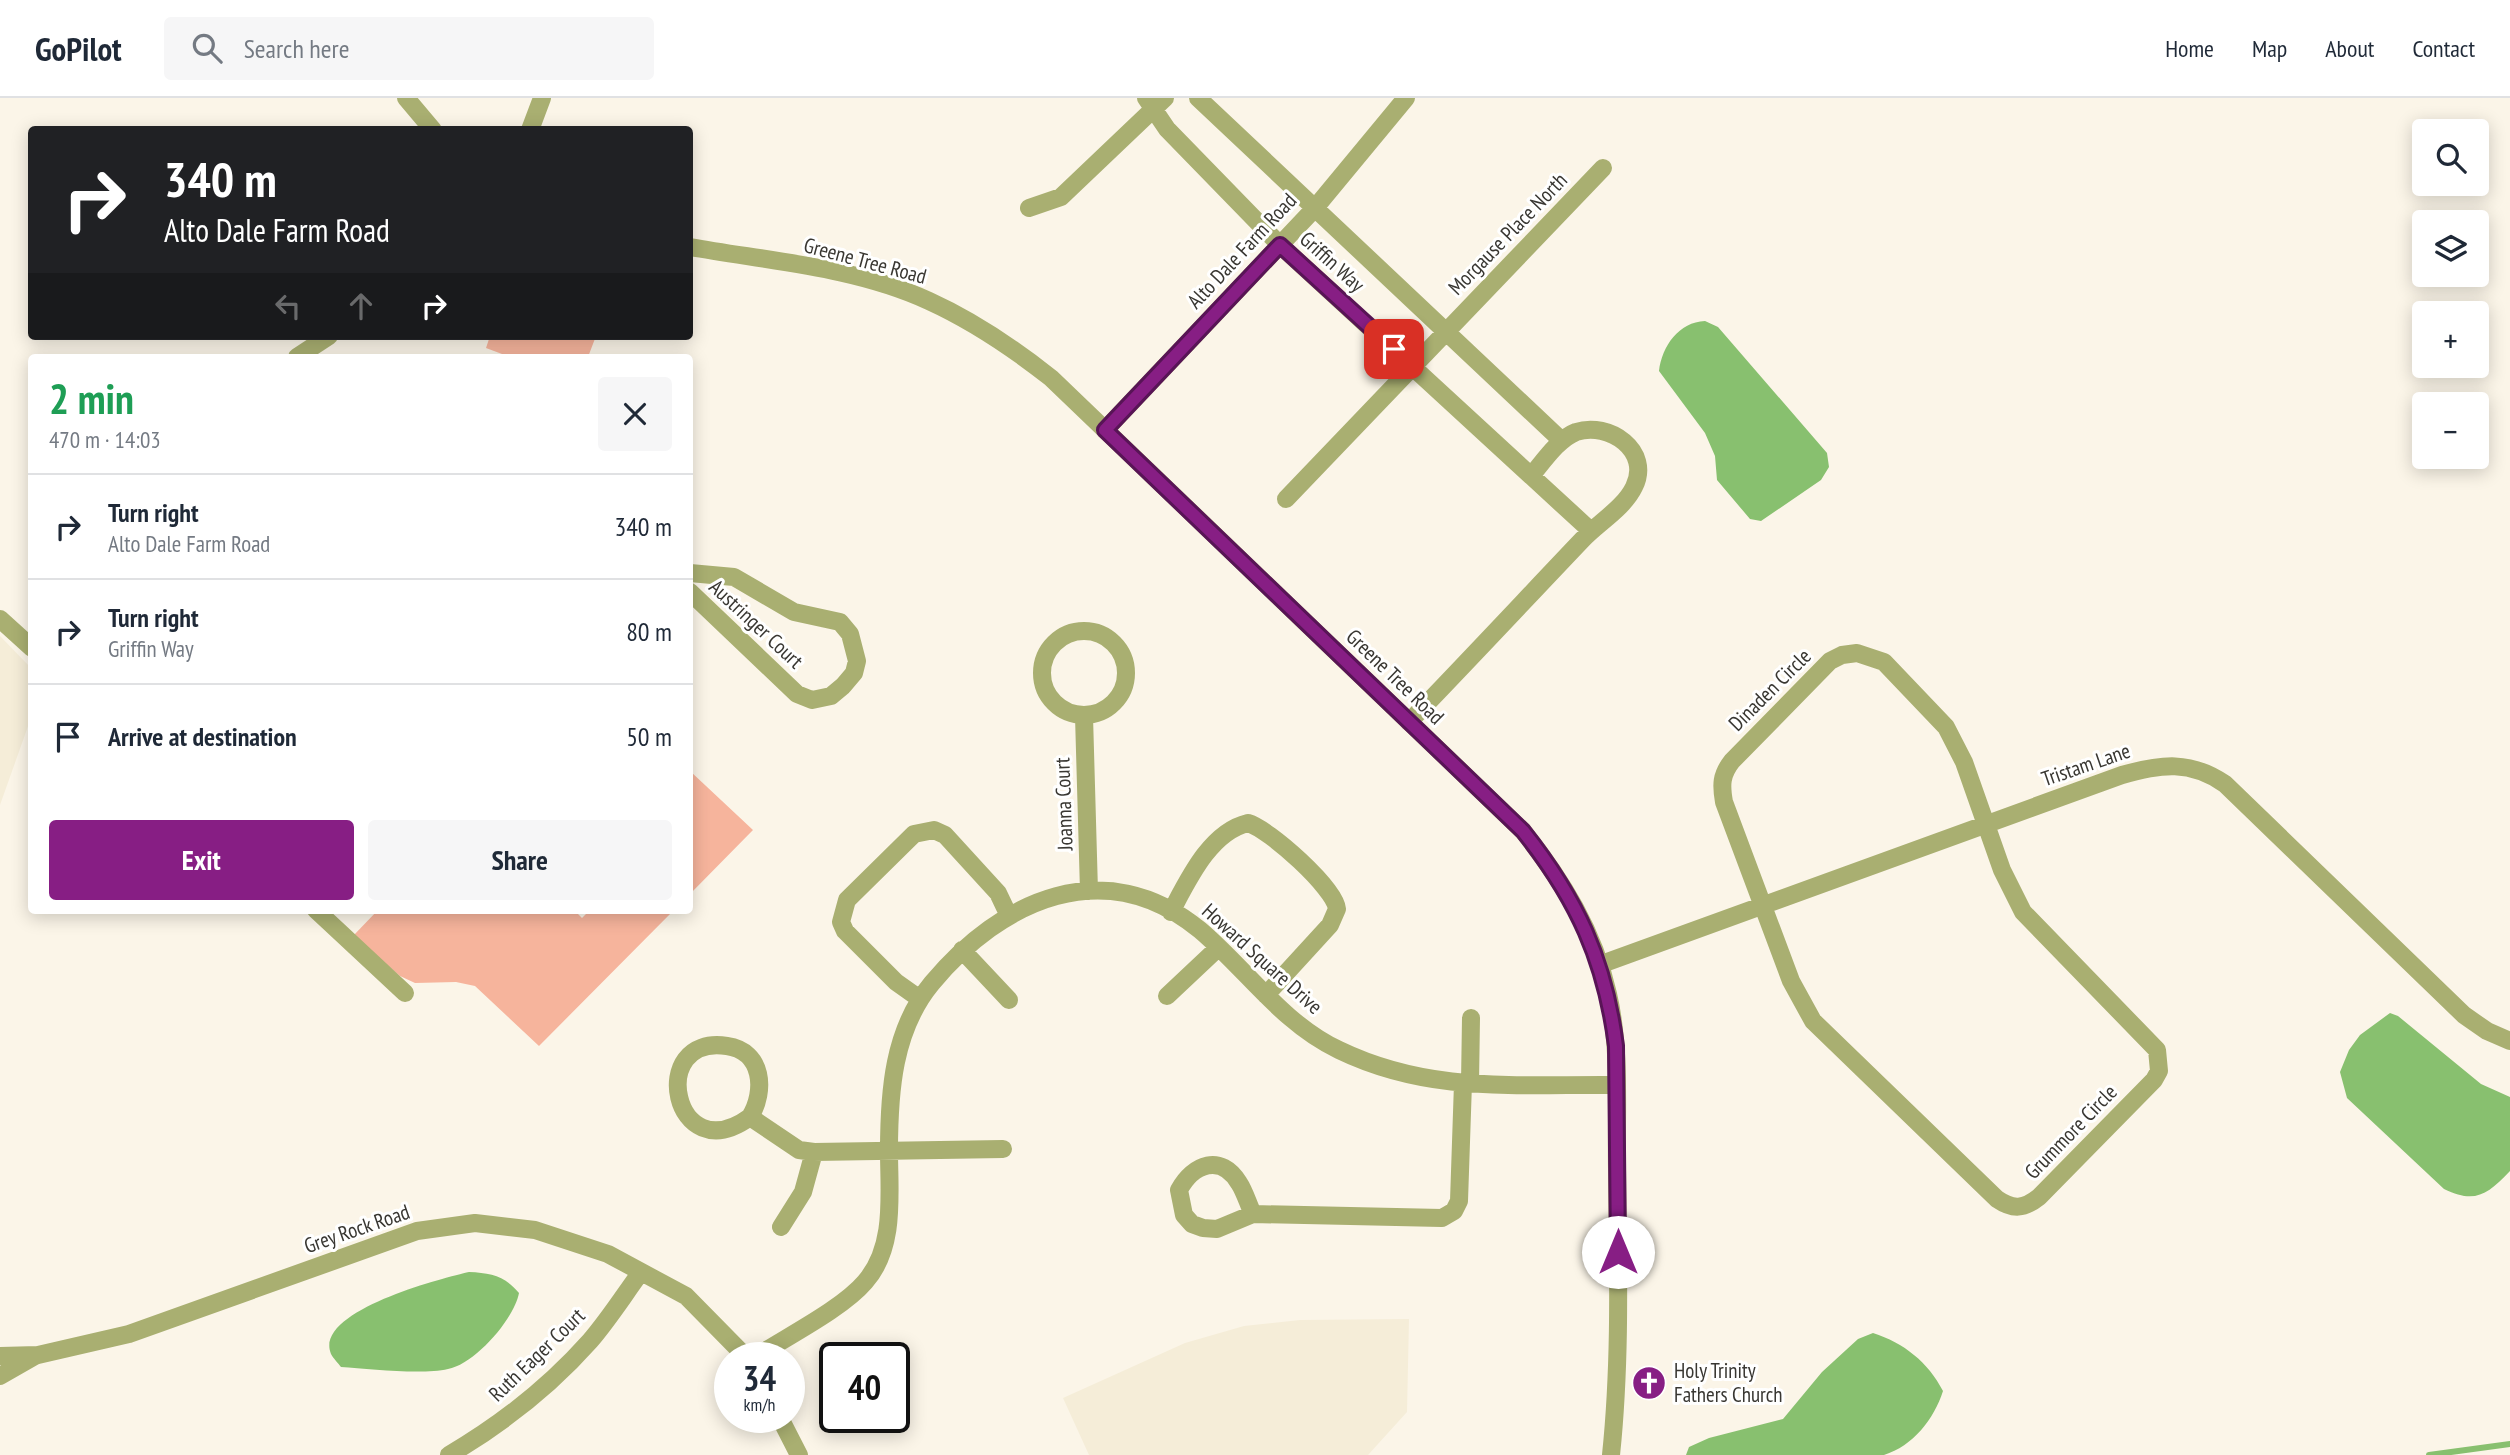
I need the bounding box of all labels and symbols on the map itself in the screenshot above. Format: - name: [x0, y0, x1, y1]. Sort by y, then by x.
- street label: Morgause Place North: [1442, 167, 1573, 300]
- street label: Alto Dale Farm Road: [1181, 187, 1302, 314]
- street label: Griffin Way: [1294, 225, 1371, 298]
- street label: Greene Tree Road: [801, 231, 929, 290]
- pin: [1364, 319, 1424, 379]
- street label: Austringer Court: [704, 573, 809, 674]
- street label: Greene Tree Road: [1341, 623, 1450, 730]
- street label: Dinaden Circle: [1723, 643, 1817, 737]
- street label: Tristam Lane: [2038, 737, 2134, 792]
- street label: Joanna Court: [1048, 757, 1079, 852]
- street label: Howard Square Drive: [1197, 897, 1328, 1020]
- street label: Grummore Circle: [2019, 1079, 2123, 1185]
- street label: Grey Rock Road: [300, 1198, 413, 1259]
- position arrow: [1581, 1215, 1655, 1289]
- street label: Ruth Eager Court: [483, 1302, 591, 1407]
- speed limit sign: 40: [819, 1342, 910, 1433]
- place label: Holy Trinity Fathers Church: [1674, 1357, 1783, 1408]
- church icon: Holy Trinity Fathers Church: [1630, 1364, 1668, 1402]

